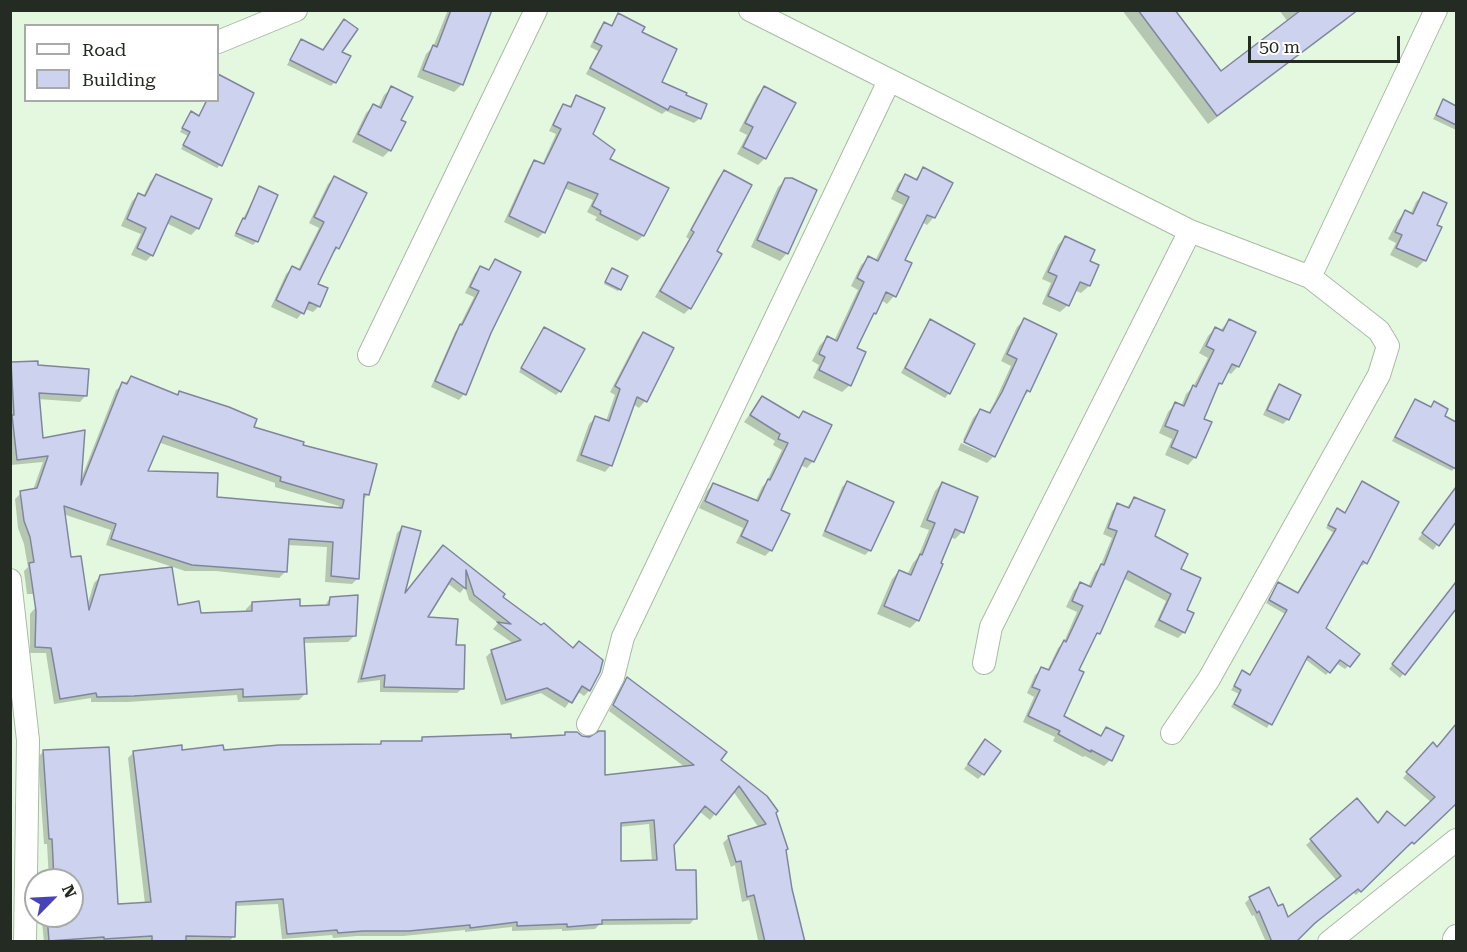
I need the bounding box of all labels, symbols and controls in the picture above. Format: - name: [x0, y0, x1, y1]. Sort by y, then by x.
- legend: [24, 24, 219, 102]
- scale bar: [1251, 24, 1402, 62]
- text: 50 m: [1259, 36, 1300, 57]
- text: Road: [82, 39, 126, 60]
- text: Building: [82, 69, 156, 90]
- north arrow: [24, 868, 84, 928]
- text: N: [58, 882, 80, 901]

